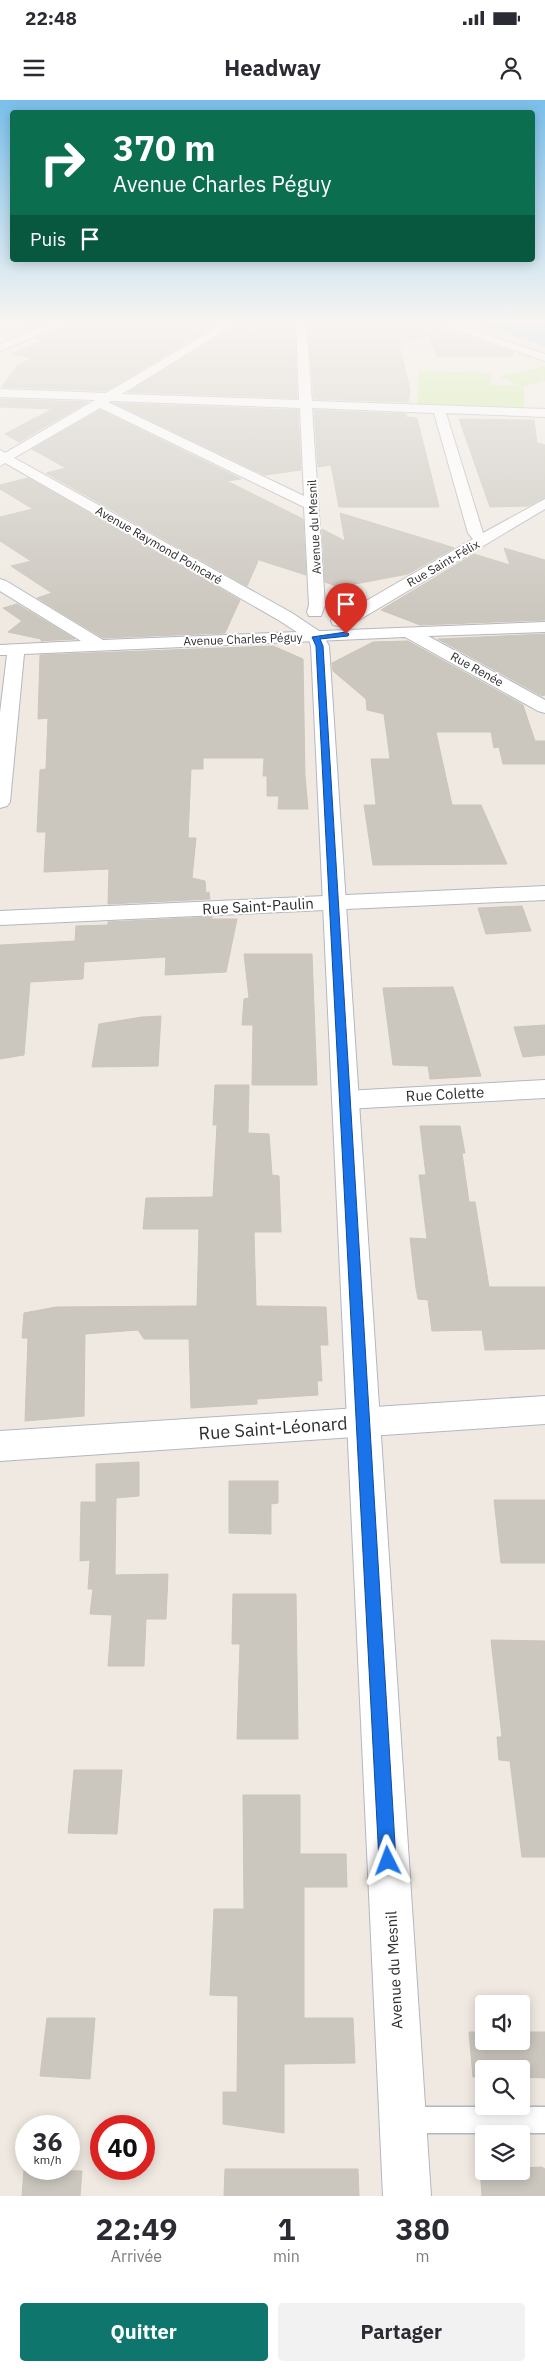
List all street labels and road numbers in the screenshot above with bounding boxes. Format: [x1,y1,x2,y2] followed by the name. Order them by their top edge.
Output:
[304,479,324,575] street label: Avenue du Mesnil
[93,503,225,588] street label: Avenue Raymond Poincaré
[404,536,482,590] street label: Rue Saint-Félix
[183,629,303,649] street label: Avenue Charles Péguy
[448,648,506,690] street label: Rue Renée
[202,894,314,918] street label: Rue Saint-Paulin
[405,1082,485,1106] street label: Rue Colette
[198,1411,348,1445] street label: Rue Saint-Léonard
[381,1910,407,2030] street label: Avenue du Mesnil

